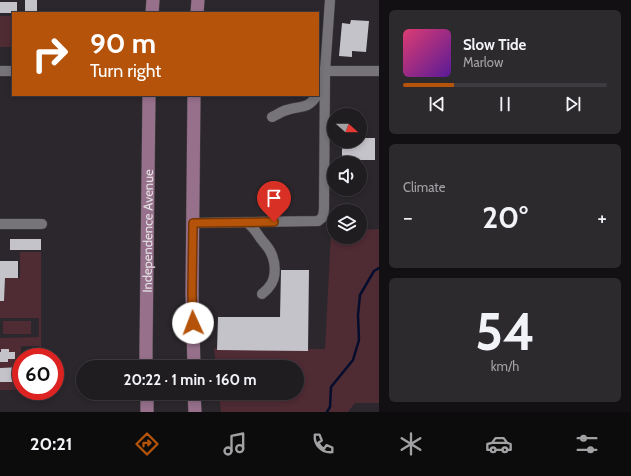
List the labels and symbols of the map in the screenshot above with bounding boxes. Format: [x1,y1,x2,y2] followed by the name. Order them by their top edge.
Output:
[327,108,367,148] north arrow
[139,169,156,293] street label: Independence Avenue
[257,181,291,222] pin
[172,302,214,344] position arrow
[12,348,64,400] speed limit sign: 60

